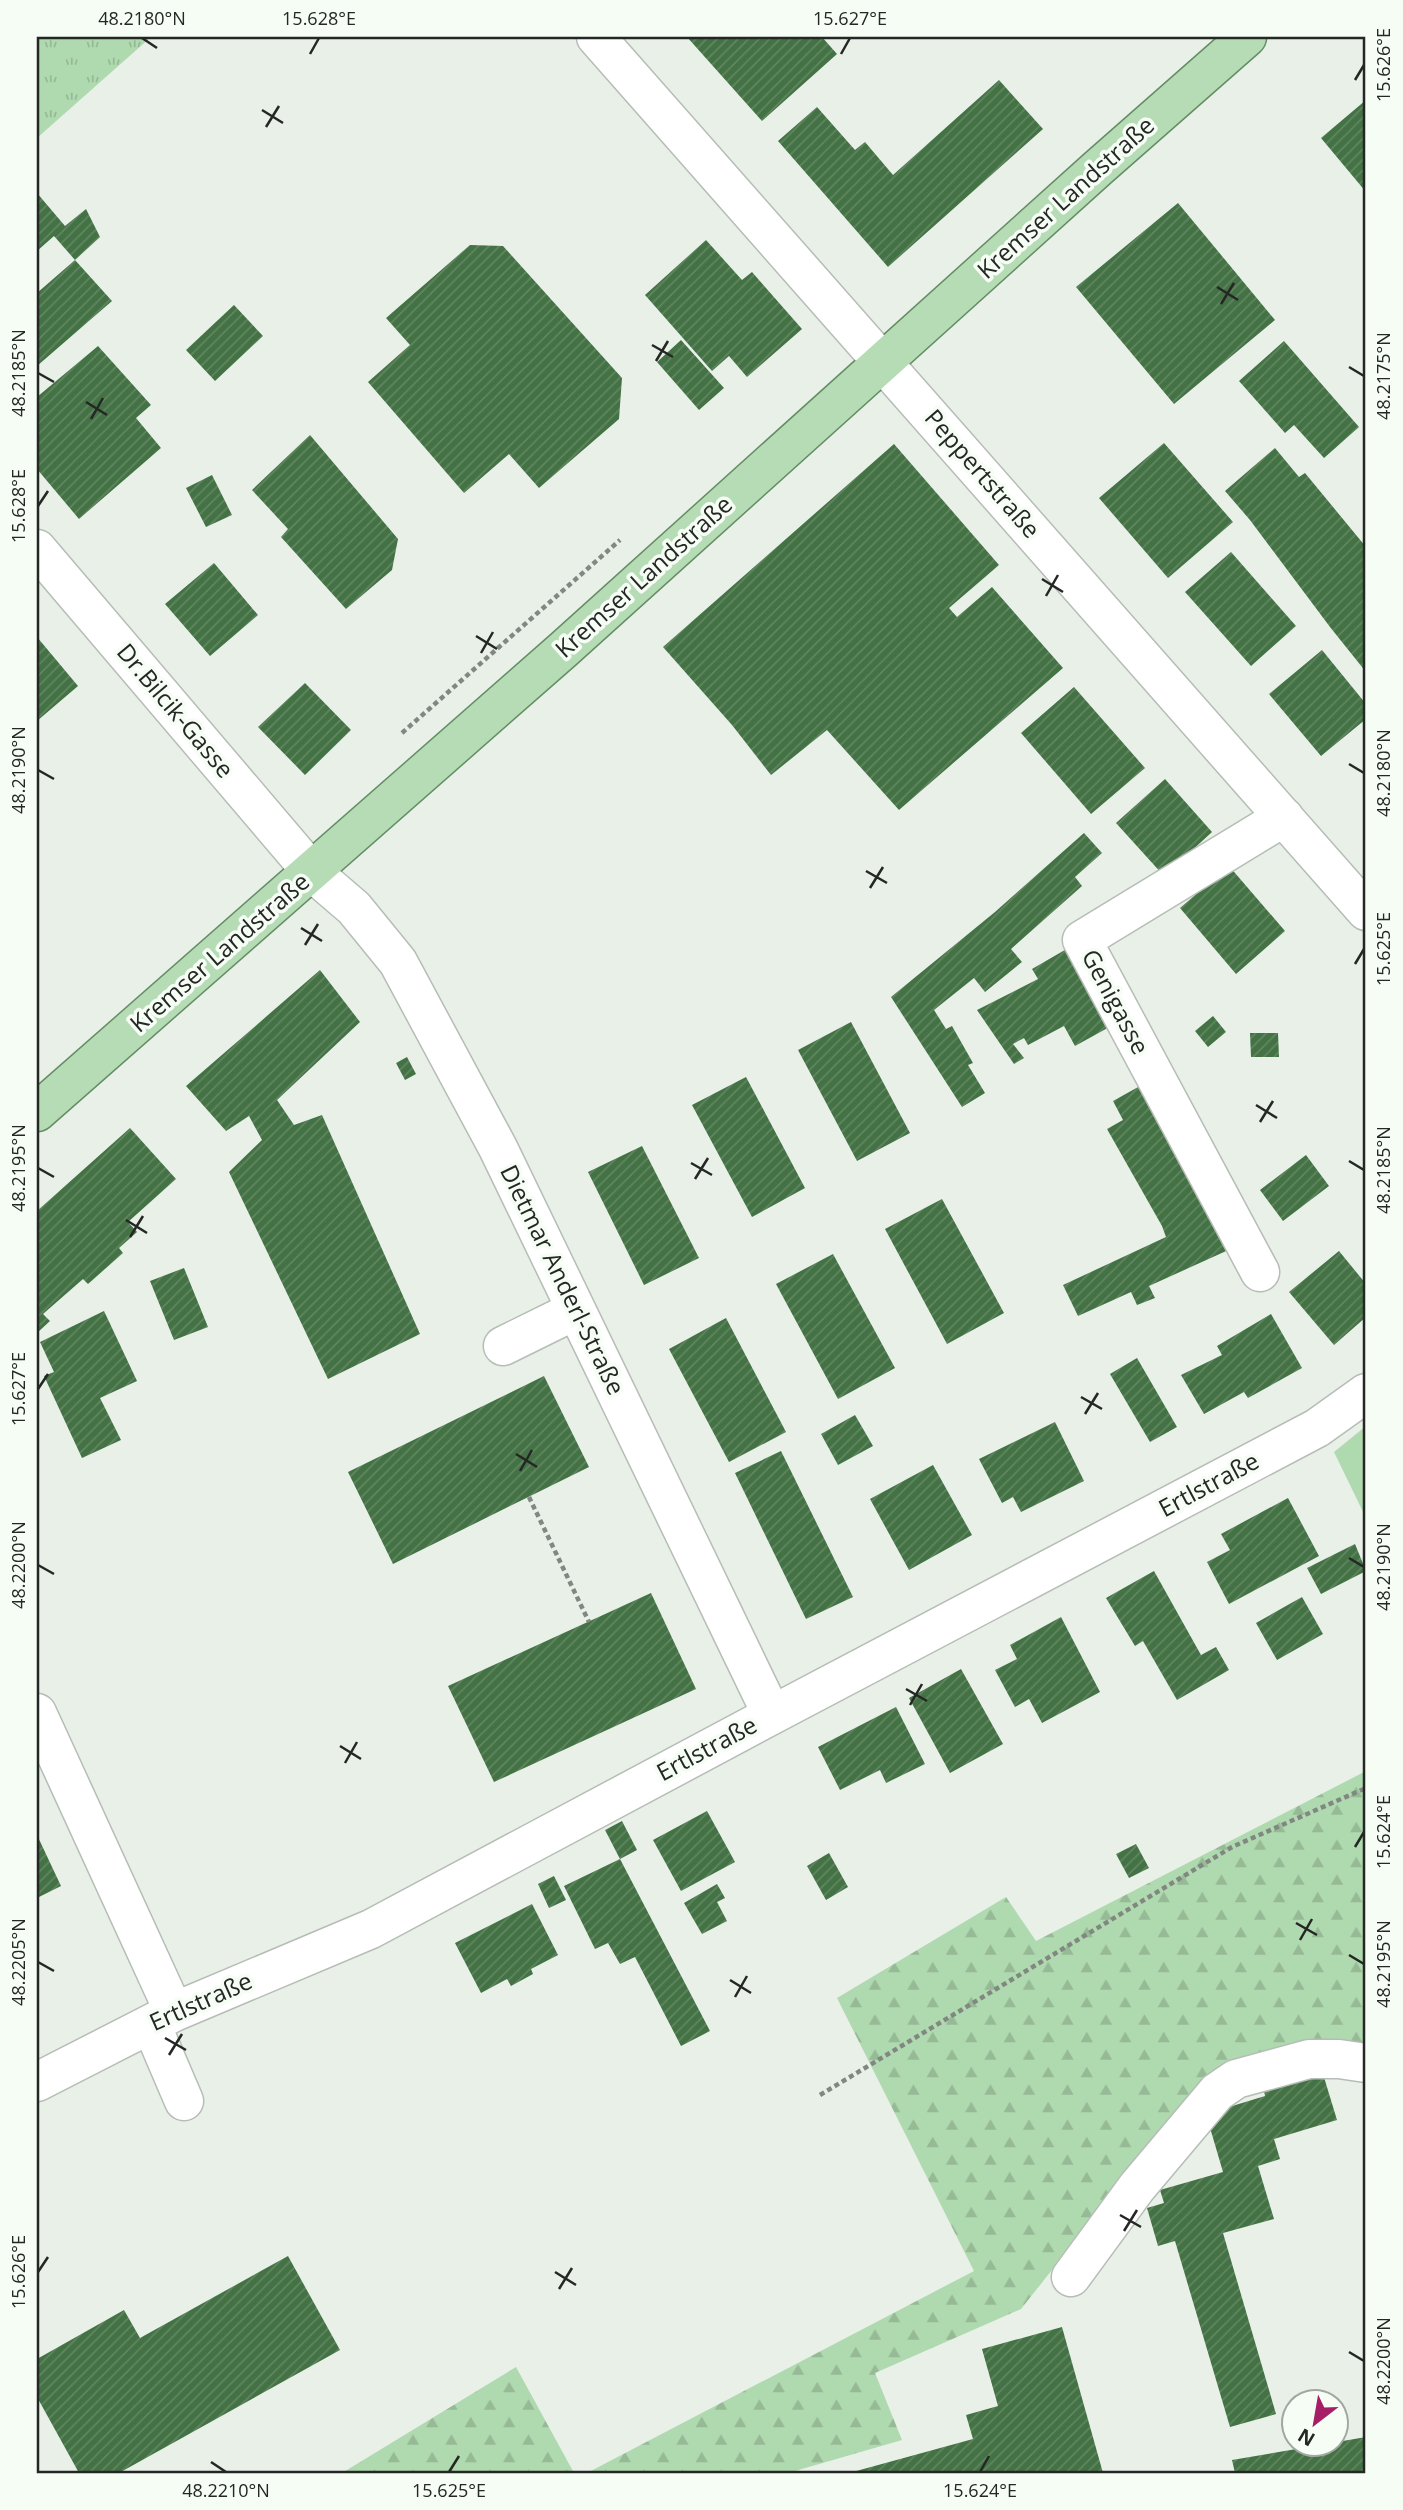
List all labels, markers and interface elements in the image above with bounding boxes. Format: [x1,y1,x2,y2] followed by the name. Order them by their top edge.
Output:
[98,6,186,30] text: 48.2180°N
[282,6,356,30] text: 15.628°E
[813,6,887,30] text: 15.627°E
[1371,28,1395,102] text: 15.626°E
[969,108,1161,285] street label: Kremser Landstraße
[6,329,30,417] text: 48.2185°N
[1371,332,1395,420] text: 48.2175°N
[918,402,1048,544] street label: Peppertstraße
[6,469,30,543] text: 15.628°E
[547,487,739,664] street label: Kremser Landstraße
[110,636,242,784] street label: Dr.Bilcik-Gasse
[6,726,30,814] text: 48.2190°N
[1371,729,1395,817] text: 48.2180°N
[122,865,316,1039] street label: Kremser Landstraße
[1371,912,1395,986] text: 15.625°E
[1075,943,1158,1060] street label: Genigasse
[6,1124,30,1212] text: 48.2195°N
[1371,1126,1395,1214] text: 48.2185°N
[493,1159,633,1400] street label: Dietmar Anderl-Straße
[6,1352,30,1426] text: 15.627°E
[1152,1443,1264,1524] street label: Ertlstraße
[6,1521,30,1609] text: 48.2200°N
[1371,1523,1395,1611] text: 48.2190°N
[650,1707,762,1788] street label: Ertlstraße
[1371,1795,1395,1869] text: 15.624°E
[6,1918,30,2006] text: 48.2205°N
[1371,1920,1395,2008] text: 48.2195°N
[144,1963,257,2038] street label: Ertlstraße
[6,2235,30,2309] text: 15.626°E
[1371,2317,1395,2405] text: 48.2200°N
[1280,2388,1350,2458] north arrow
[1293,2422,1320,2453] text: N
[182,2478,270,2502] text: 48.2210°N
[412,2478,486,2502] text: 15.625°E
[943,2478,1017,2502] text: 15.624°E

